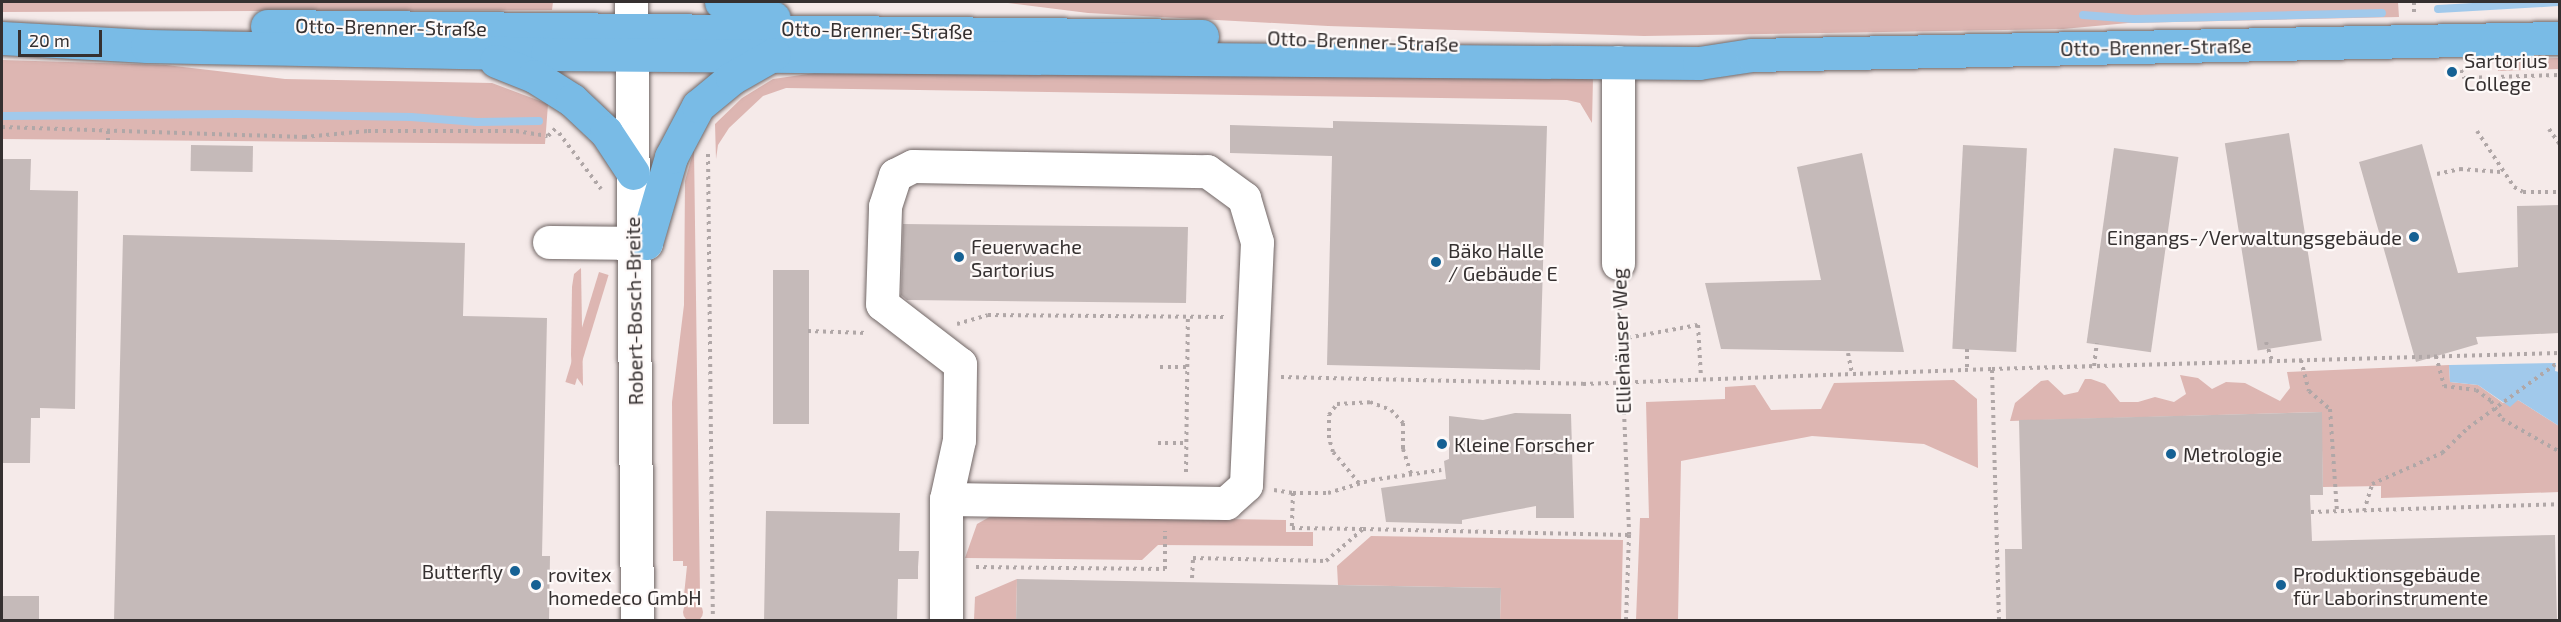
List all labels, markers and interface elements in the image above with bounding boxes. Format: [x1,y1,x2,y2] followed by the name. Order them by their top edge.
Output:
[295,13,487,41] street label: Otto-Brenner-Straße
[781,16,973,44] street label: Otto-Brenner-Straße
[21,18,105,56] scale bar
[1267,26,1459,56] street label: Otto-Brenner-Straße
[29,29,70,51] text: 20 m
[2060,33,2252,61] street label: Otto-Brenner-Straße
[2464,48,2548,95] place label: Sartorius College
[2445,65,2459,79] marker: Sartorius College
[620,216,648,406] street label: Robert-Bosch-Breite
[2107,225,2402,249] place label: Eingangs-/Verwaltungsgebäude
[2407,230,2421,244] marker: Eingangs-/Verwaltungsgebäude
[971,234,1082,281] place label: Feuerwache Sartorius
[1448,238,1558,285] place label: Bäko Halle / Gebäude E
[952,250,966,264] marker: Feuerwache Sartorius
[1429,255,1443,269] marker: Bäko Halle / Gebäude E
[1606,267,1636,415] street label: Elliehäuser Weg
[1454,432,1594,456] place label: Kleine Forscher
[1435,437,1449,451] marker: Kleine Forscher
[2183,442,2282,466] place label: Metrologie
[2164,447,2178,461] marker: Metrologie
[422,559,503,583] place label: Butterfly
[548,562,702,609] place label: rovitex homedeco GmbH
[2293,562,2489,609] place label: Produktionsgebäude für Laborinstrumente
[508,564,522,578] marker: Butterfly
[529,578,543,592] marker: rovitex homedeco GmbH
[2274,578,2288,592] marker: Produktionsgebäude für Laborinstrumente

